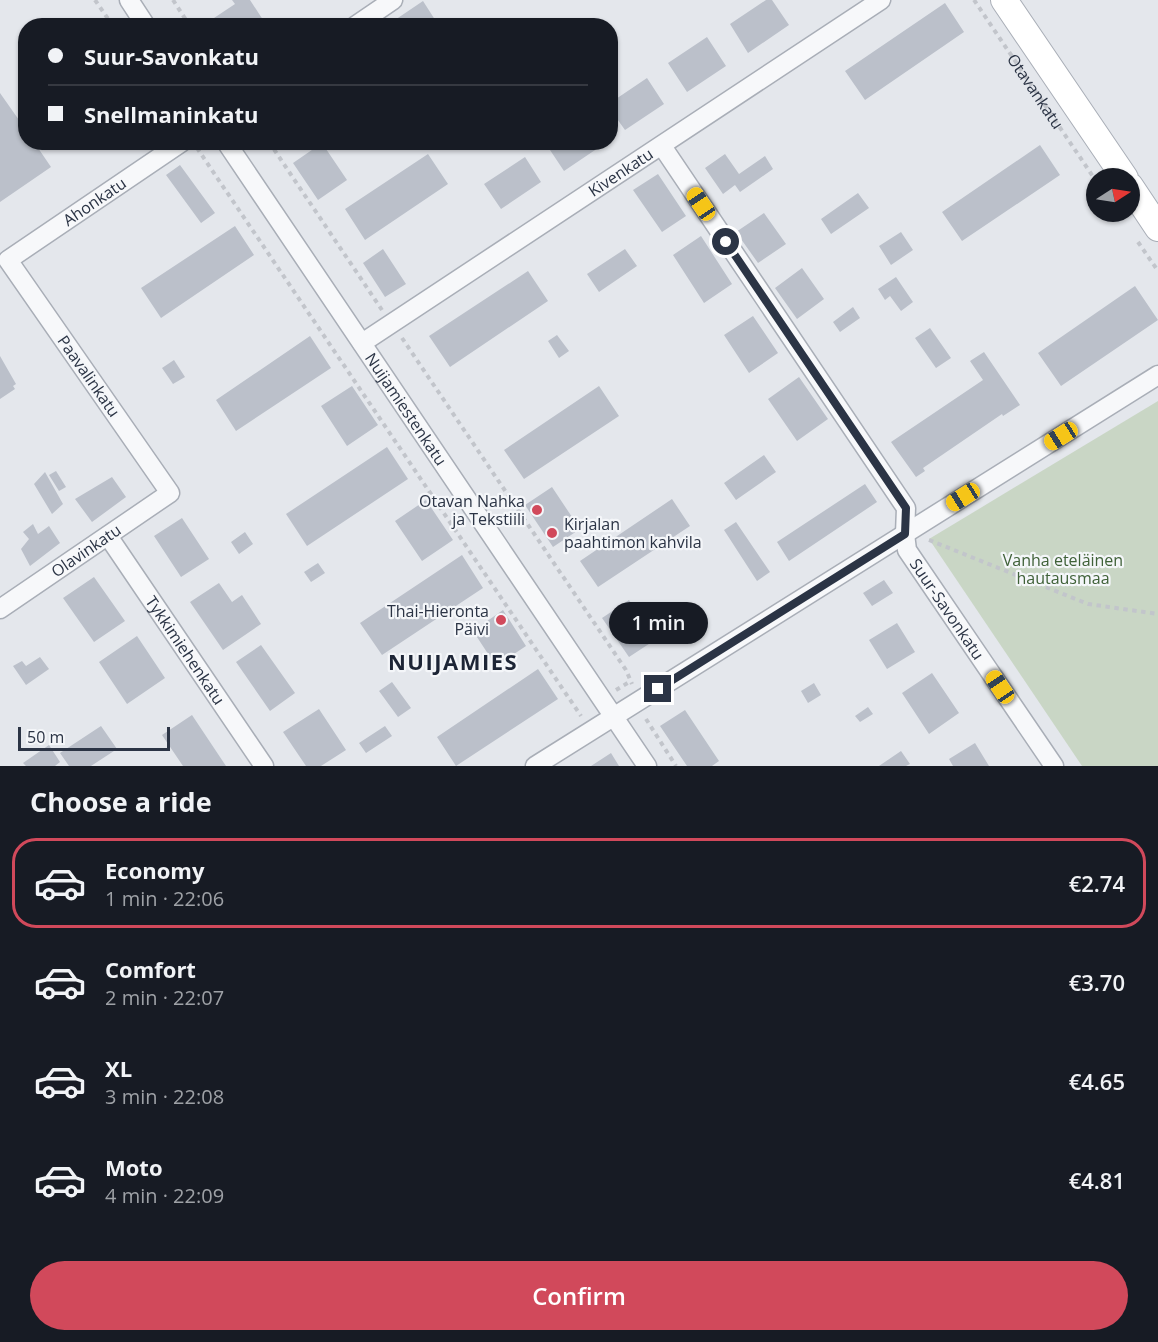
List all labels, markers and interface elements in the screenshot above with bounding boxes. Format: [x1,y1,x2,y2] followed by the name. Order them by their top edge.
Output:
[84,41,259,71] text: Suur-Savonkatu
[1002,49,1069,133] street label: Otavankatu
[84,99,258,129] text: Snellmaninkatu
[584,143,657,202] street label: Kivenkatu
[1086,168,1140,222] north arrow
[1086,168,1140,222] map controls
[58,172,130,231] street label: Ahonkatu
[683,184,719,224] car
[712,228,739,255] route start
[53,331,125,421] street label: Paavalinkatu
[360,348,452,470] street label: Nuijamiestenkatu
[1041,419,1081,453] car
[943,480,983,514] car
[419,490,525,530] place label: Otavan Nahka ja Tekstiili
[530,503,544,517] marker: Otavan Nahka ja Tekstiili
[564,513,702,553] place label: Kirjalan paahtimon kahvila
[47,519,125,582] street label: Olavinkatu
[545,526,559,540] marker: Kirjalan paahtimon kahvila
[1003,549,1123,589] park label: Vanha eteläinen hautausmaa
[905,554,989,664] street label: Suur-Savonkatu
[141,592,230,709] street label: Tykkimiehenkatu
[387,600,489,640] place label: Thai-Hieronta Päivi
[608,602,708,644] callout: 1 min
[632,609,686,636] text: 1 min
[494,613,508,627] marker: Thai-Hieronta Päivi
[388,646,518,676] district label: NUIJAMIES
[982,667,1018,707] car
[644,675,671,702] route end
[18,724,170,752] scale bar
[27,726,64,748] text: 50 m
[30,783,212,820] text: Choose a ride
[105,855,204,885] text: Economy
[33,856,87,910] icon: car
[1069,868,1125,898] text: €2.74
[105,885,224,912] text: 1 min · 22:06
[105,954,196,984] text: Comfort
[33,955,87,1009] icon: car
[1069,967,1125,997] text: €3.70
[105,984,224,1011] text: 2 min · 22:07
[105,1053,132,1083] text: XL
[33,1054,87,1108] icon: car
[1069,1066,1125,1096] text: €4.65
[105,1083,224,1110] text: 3 min · 22:08
[105,1152,163,1182] text: Moto
[33,1153,87,1207] icon: car
[1069,1165,1125,1195] text: €4.81
[105,1182,224,1209] text: 4 min · 22:09
[30,1261,1128,1330] button: Confirm

